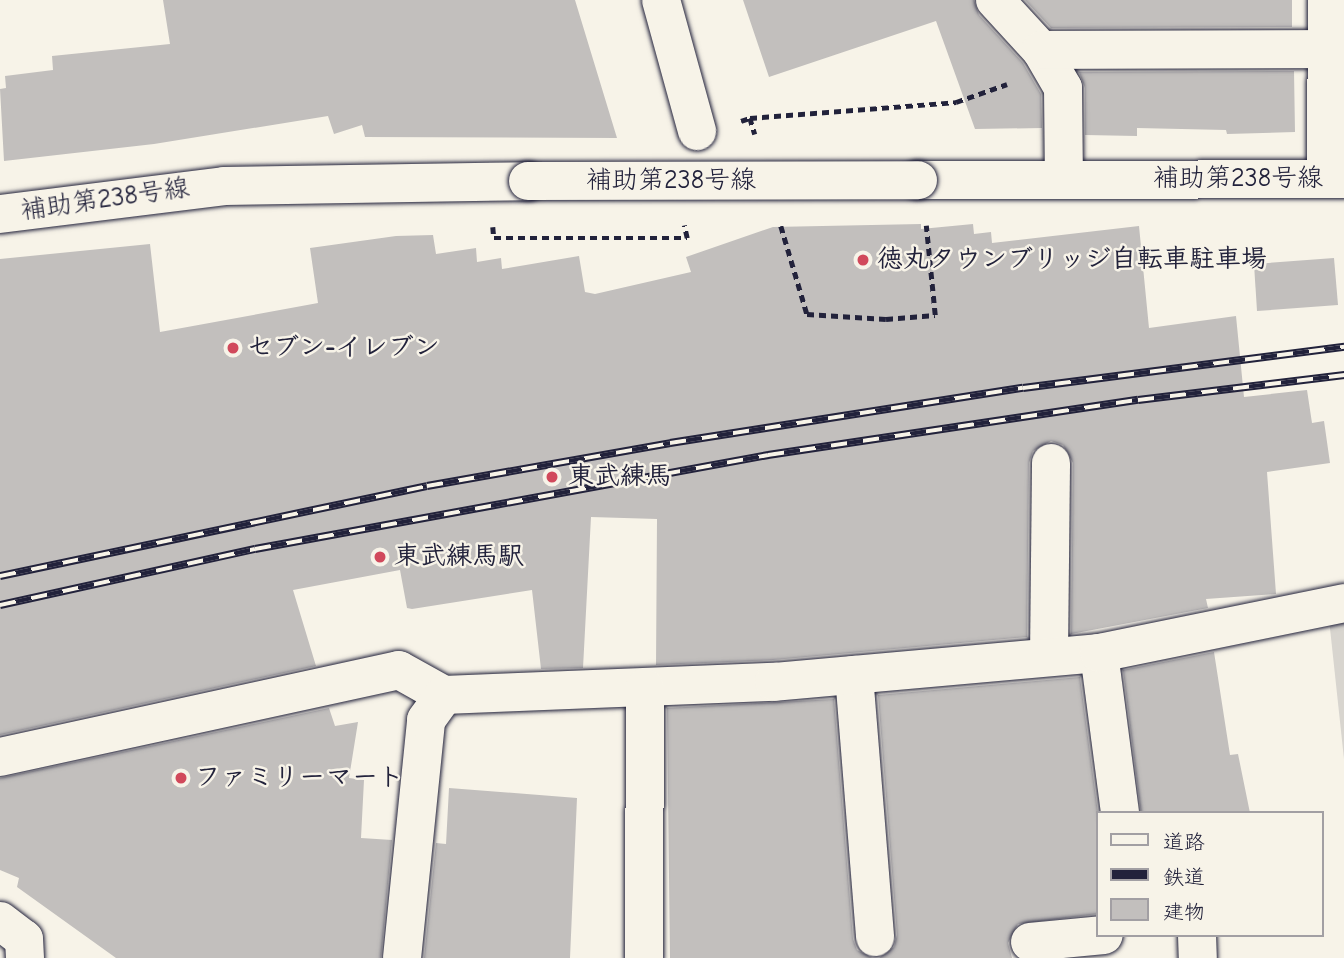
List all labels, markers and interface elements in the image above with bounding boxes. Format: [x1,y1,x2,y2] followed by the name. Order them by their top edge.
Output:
[1153,163,1323,195] street label: 補助第238号線
[586,165,756,197] street label: 補助第238号線
[19,173,191,227] street label: 補助第238号線
[877,244,1267,276] place label: 徳丸タウンブリッジ自転車駐車場
[855,252,871,268] marker: 徳丸タウンブリッジ自転車駐車場
[247,332,440,364] place label: セブン-イレブン
[225,340,241,356] marker: セブン-イレブン
[568,461,672,493] place label: 東武練馬
[542,467,562,487] marker: 東武練馬
[394,541,524,573] place label: 東武練馬駅
[372,549,388,565] marker: 東武練馬駅
[195,762,403,794] place label: ファミリーマート
[173,770,189,786] marker: ファミリーマート
[1096,811,1323,937] legend
[1163,830,1205,854] text: 道路
[1163,865,1205,889] text: 鉄道
[1163,900,1205,924] text: 建物

